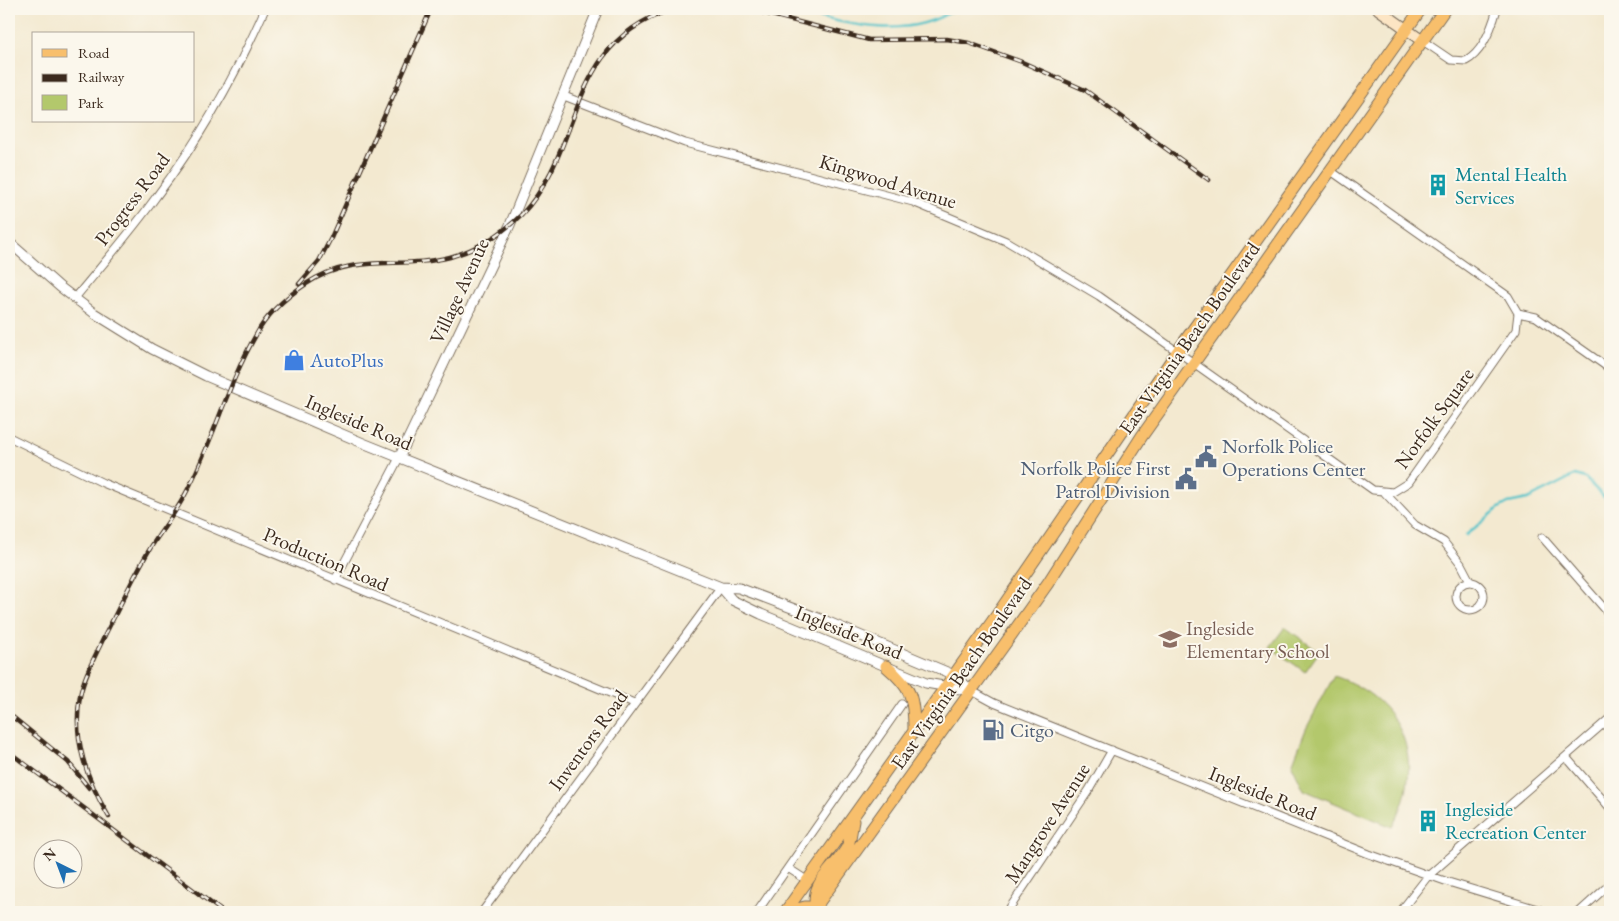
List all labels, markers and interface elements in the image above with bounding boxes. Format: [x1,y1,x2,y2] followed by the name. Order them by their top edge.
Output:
[32,32,195,122] legend
[78,43,110,62] text: Road
[78,67,125,86] text: Railway
[78,93,105,112] text: Park
[89,147,176,251] street label: Progress Road
[816,148,960,214] street label: Kingwood Avenue
[1455,161,1567,210] place label: Mental Health Services
[1425,172,1451,198] building icon: Mental Health Services
[423,234,495,348] street label: Village Avenue
[1113,236,1266,439] street label: East Virginia Beach Boulevard
[281,347,307,373] shop icon: AutoPlus
[309,347,383,373] place label: AutoPlus
[1389,362,1480,474] street label: Norfolk Square
[302,388,417,457] street label: Ingleside Road
[1222,433,1366,482] place label: Norfolk Police Operations Center
[1193,444,1219,470] public building icon: Norfolk Police Operations Center
[1021,455,1171,504] place label: Norfolk Police First Patrol Division
[1173,466,1199,492] public building icon: Norfolk Police First Patrol Division
[259,521,394,597] street label: Production Road
[885,571,1038,774] street label: East Virginia Beach Boulevard
[791,599,907,666] street label: Ingleside Road
[1186,615,1330,664] place label: Ingleside Elementary School
[1157,626,1183,652] school or university icon: Ingleside Elementary School
[543,684,634,796] street label: Inventors Road
[980,717,1006,743] fuel station icon: Citgo
[1010,717,1054,743] place label: Citgo
[998,758,1096,888] street label: Mangrove Avenue
[1205,760,1321,827] street label: Ingleside Road
[1445,796,1586,845] place label: Ingleside Recreation Center
[1415,808,1441,834] building icon: Ingleside Recreation Center
[32,838,82,888] north arrow
[39,843,60,865] text: N

